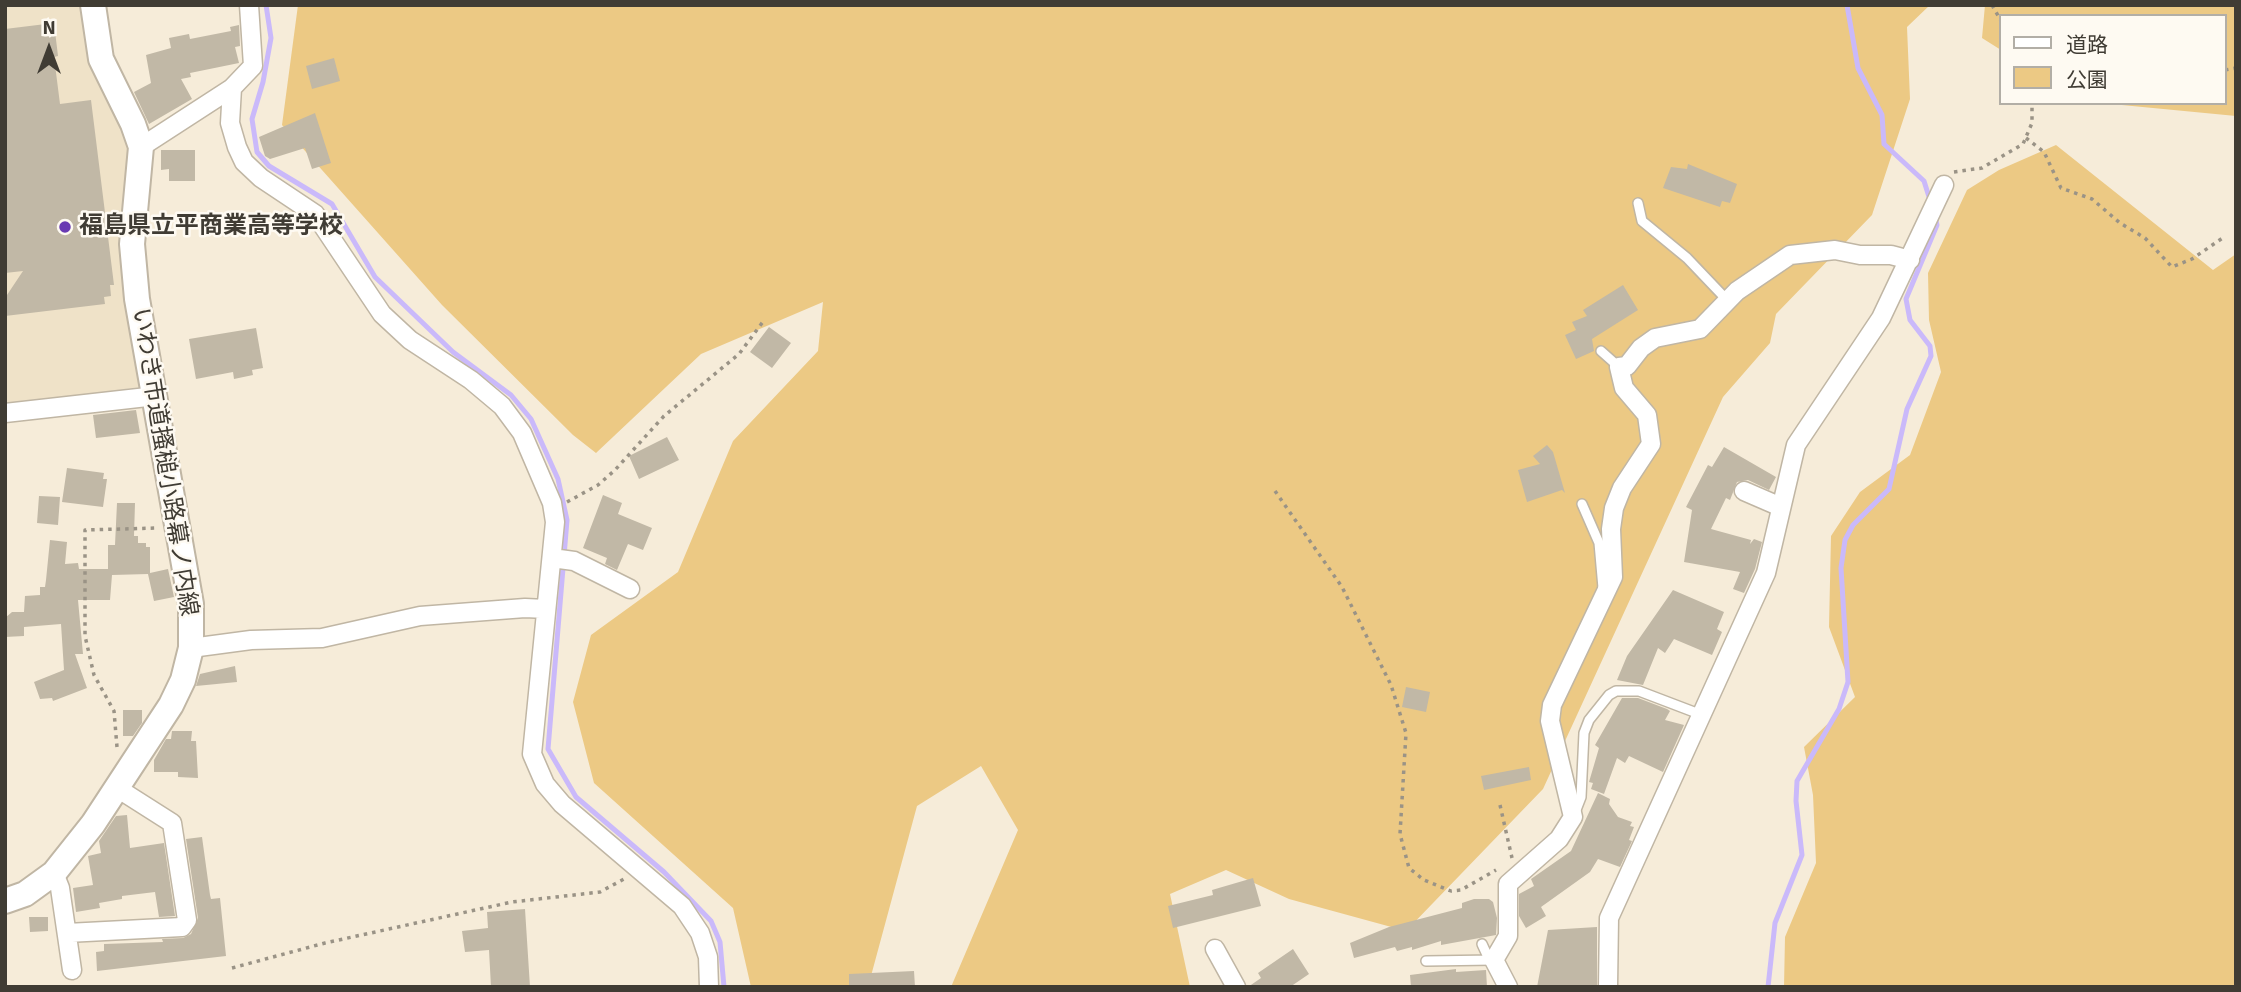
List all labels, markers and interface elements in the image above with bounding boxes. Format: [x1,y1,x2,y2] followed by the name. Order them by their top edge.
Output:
[14,14,84,84] north arrow
[2000,14,2227,105] legend
[42,16,56,40] text: N
[2066,32,2108,58] text: 道路
[2066,67,2108,93] text: 公園
[79,213,343,241] place label: 福島県立平商業高等学校
[57,219,73,235] marker: 福島県立平商業高等学校
[125,306,203,618] street label: いわき市道搔槌小路幕ノ内線

